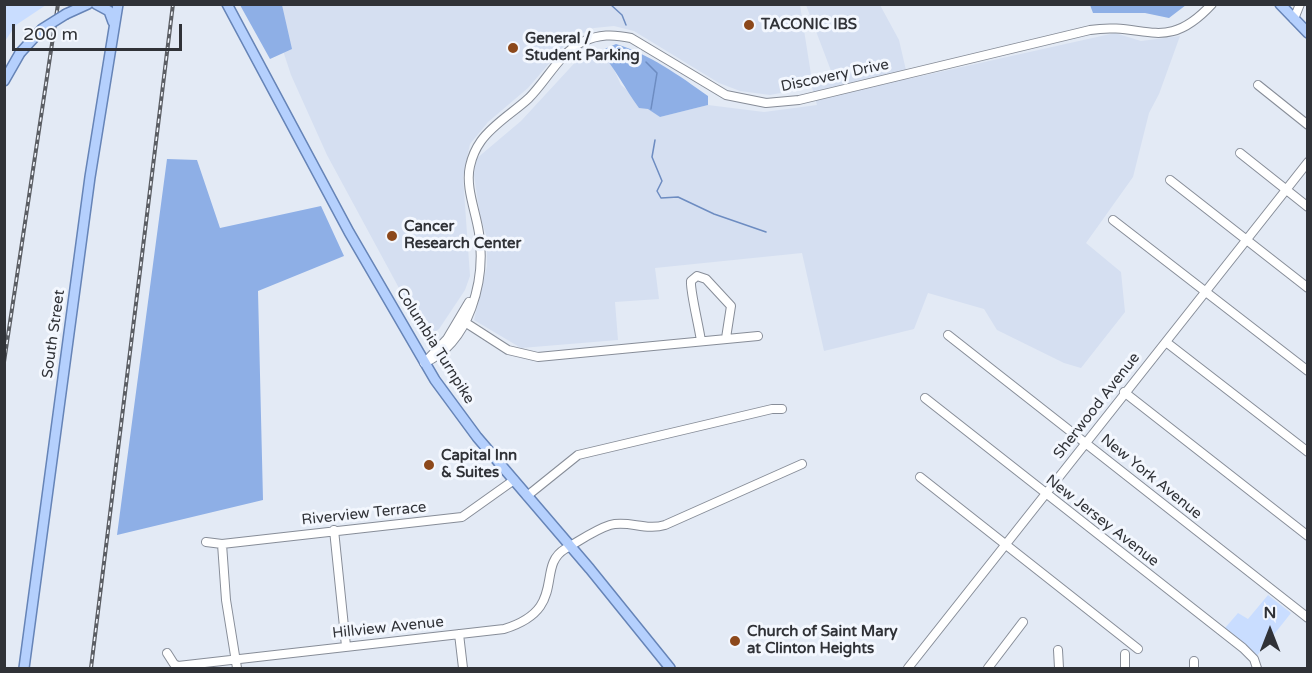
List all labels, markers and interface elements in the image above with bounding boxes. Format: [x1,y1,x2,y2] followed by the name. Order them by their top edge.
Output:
[15,12,184,50] scale bar
[761,16,857,34] place label: TACONIC IBS
[742,18,756,32] marker: TACONIC IBS
[23,23,78,45] text: 200 m
[525,30,640,65] place label: General / Student Parking
[506,41,520,55] marker: General / Student Parking
[779,56,891,96] street label: Discovery Drive
[404,218,521,253] place label: Cancer Research Center
[385,229,399,243] marker: Cancer Research Center
[392,285,478,407] street label: Columbia Turnpike
[39,289,69,379] street label: South Street
[1050,349,1144,463] street label: Sherwood Avenue
[1097,431,1205,523] street label: New York Avenue
[441,447,517,482] place label: Capital Inn & Suites
[422,458,436,472] marker: Capital Inn & Suites
[1042,471,1162,571] street label: New Jersey Avenue
[301,498,427,530] street label: Riverview Terrace
[1240,601,1300,661] north arrow
[1264,603,1276,623] text: N
[331,613,445,643] street label: Hillview Avenue
[747,623,898,658] place label: Church of Saint Mary at Clinton Heights
[728,634,742,648] marker: Church of Saint Mary at Clinton Heights

